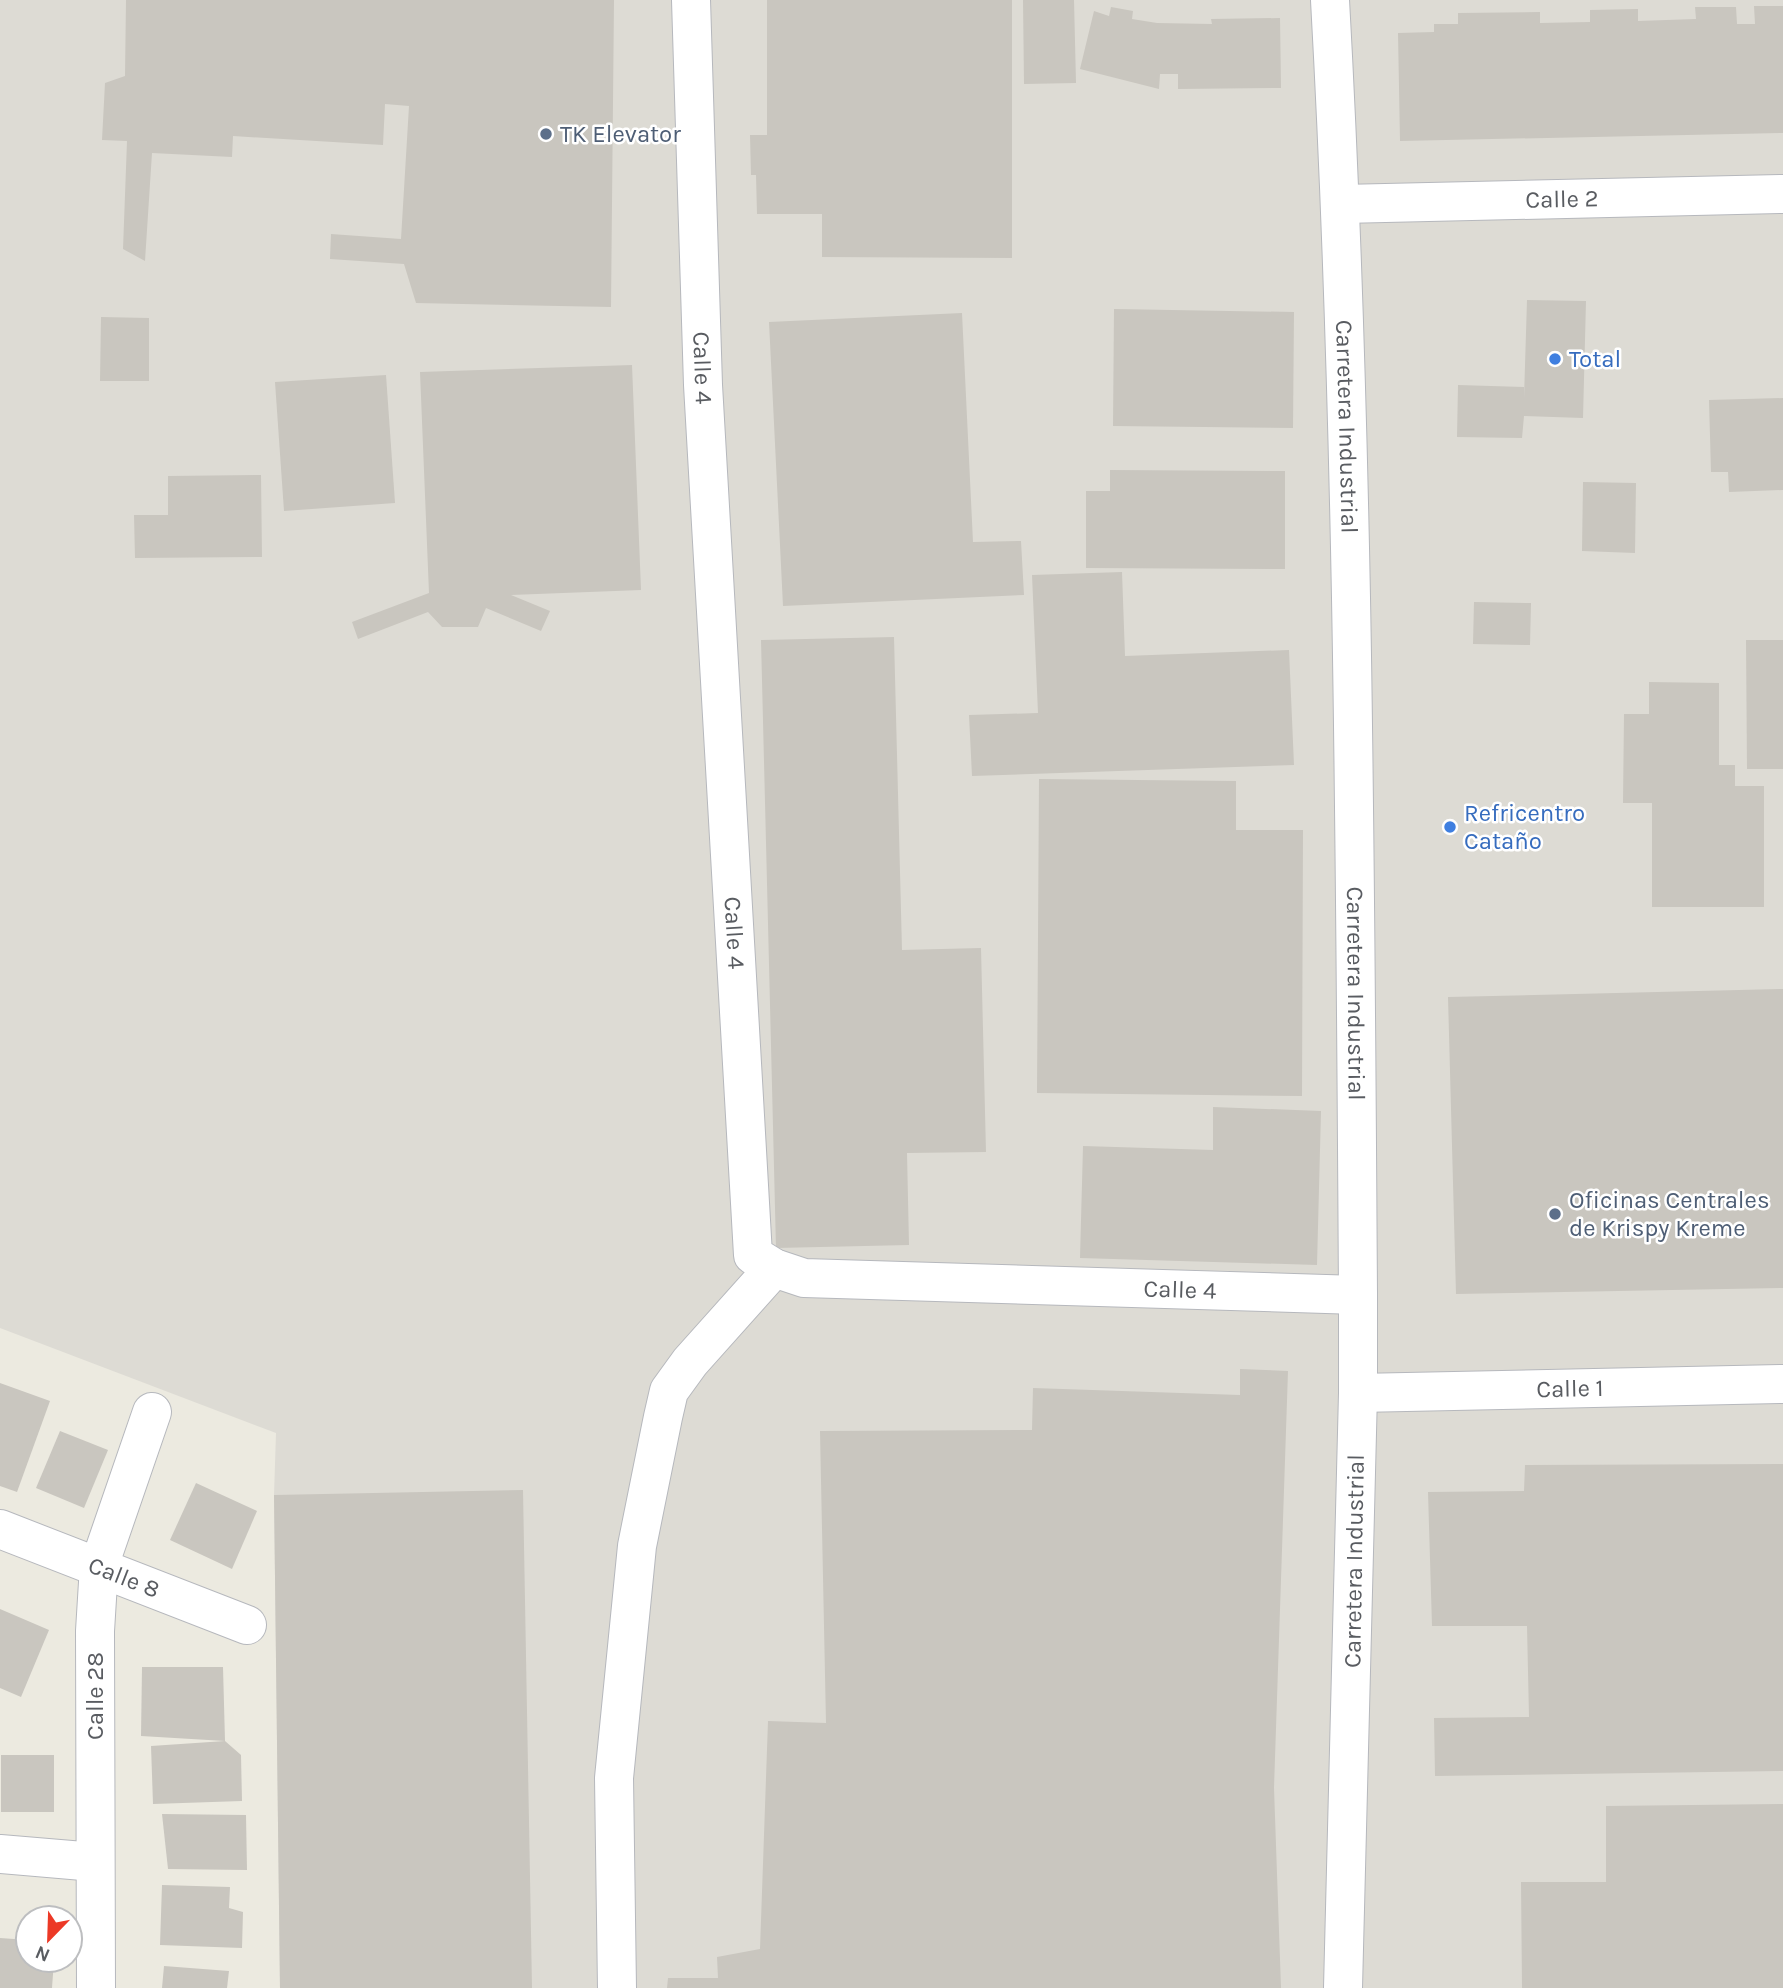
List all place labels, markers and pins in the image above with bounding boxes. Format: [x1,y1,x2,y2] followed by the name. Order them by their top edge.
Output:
[560,120,681,148] place label: TK Elevator
[538,126,554,142] marker: TK Elevator
[1569,345,1621,373] place label: Total
[1547,351,1563,367] marker: Total
[1464,799,1585,855] place label: Refricentro Cataño
[1442,819,1458,835] marker: Refricentro Cataño
[1569,1186,1770,1242] place label: Oficinas Centrales de Krispy Kreme
[1547,1206,1563,1222] marker: Oficinas Centrales de Krispy Kreme

